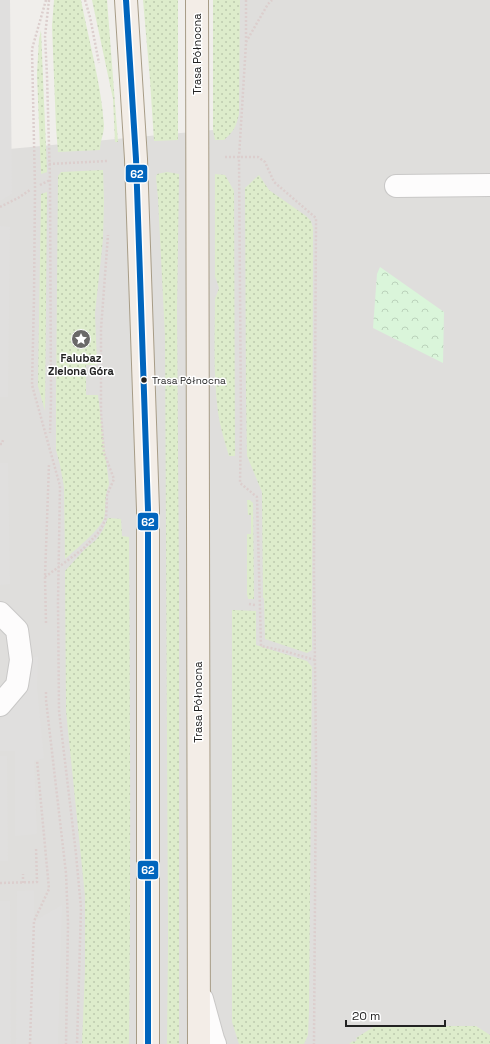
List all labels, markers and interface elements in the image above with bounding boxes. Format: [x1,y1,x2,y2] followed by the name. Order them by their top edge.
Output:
[190,13,204,95] street label: Trasa Północna
[125,164,148,183] line badge: 62
[130,167,144,181] text: 62
[70,328,92,350] place icon: Falubaz Zielona Góra
[48,351,115,378] place label: Falubaz Zielona Góra
[152,374,226,387] place label: Trasa Północna
[139,375,149,385] marker: Trasa Północna
[137,512,159,531] line badge: 62
[141,515,155,529] text: 62
[191,661,205,743] street label: Trasa Północna
[137,860,159,880] line badge: 62
[141,863,155,877] text: 62
[346,1002,445,1028] scale bar
[352,1008,380,1024] text: 20 m

